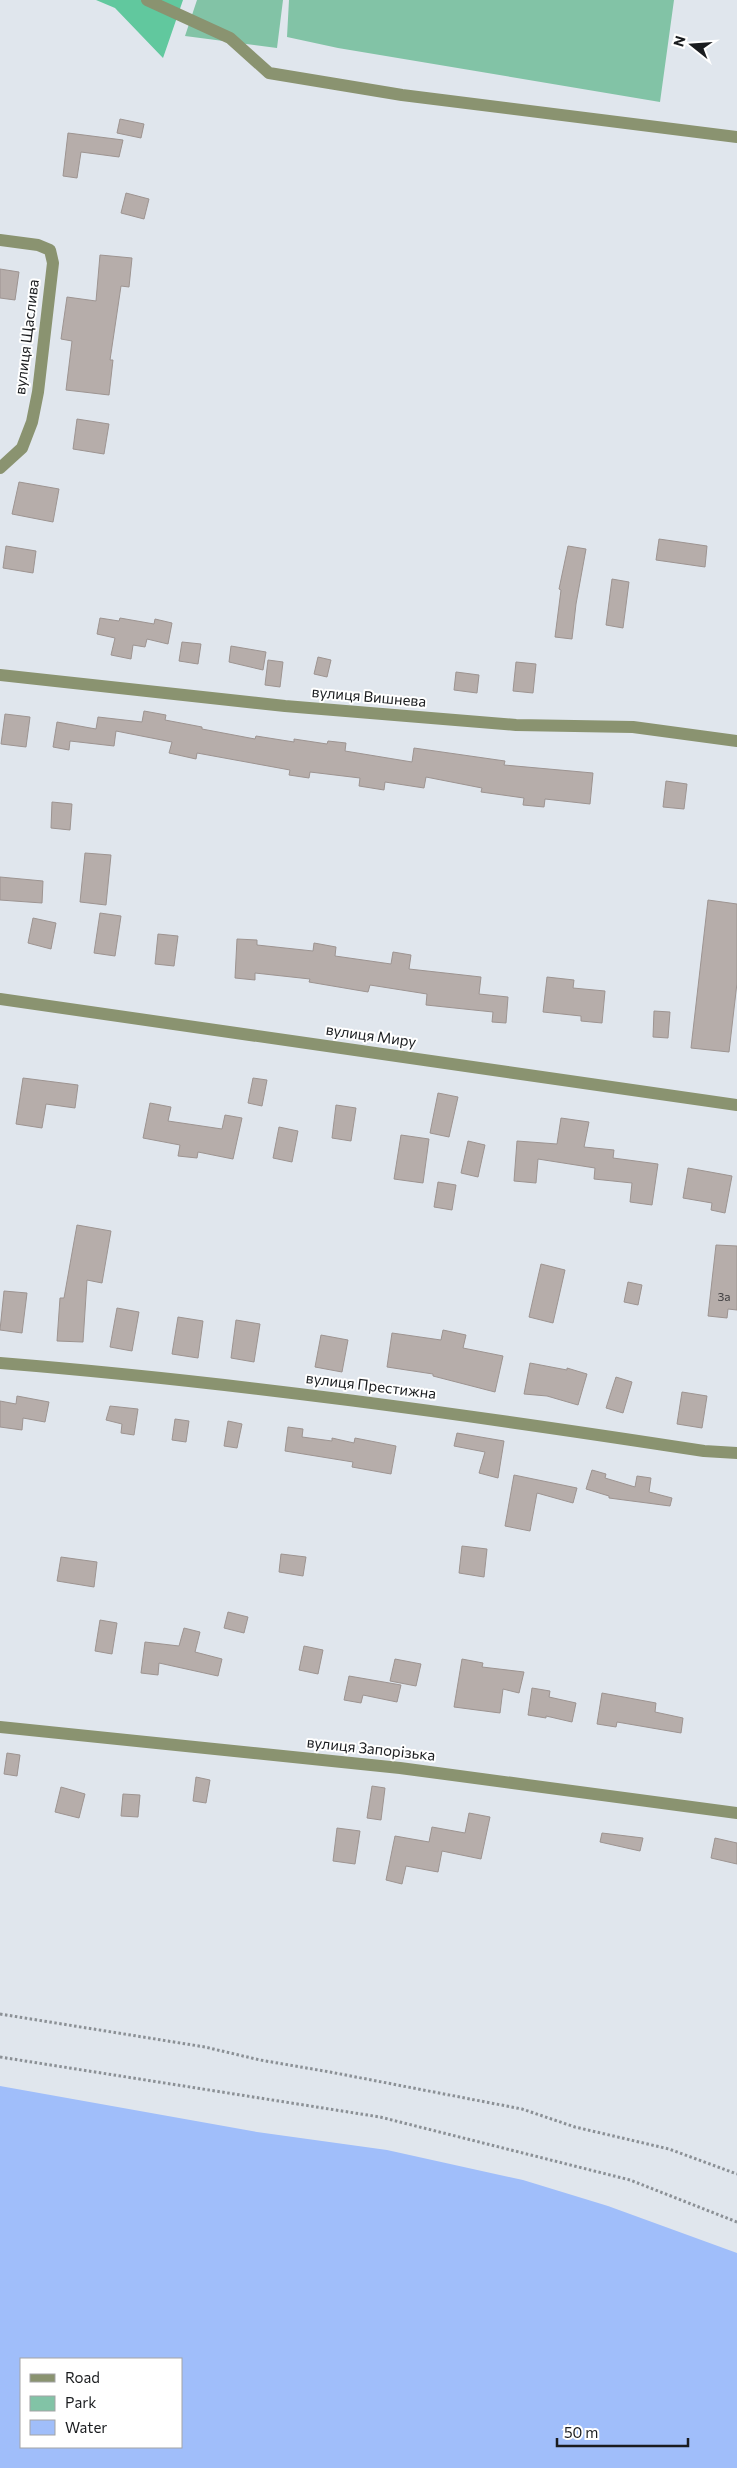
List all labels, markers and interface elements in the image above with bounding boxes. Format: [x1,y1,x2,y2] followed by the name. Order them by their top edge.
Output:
[667,20,717,70] north arrow
[669,34,689,49] text: N
[10,278,42,396] street label: вулиця Щаслива
[311,682,427,710] street label: вулиця Вишнева
[325,1020,418,1050] street label: вулиця Миру
[717,1289,731,1303] house number: 3а
[305,1368,437,1402] street label: вулиця Престижна
[306,1732,436,1764] street label: вулиця Запорізька
[20,2358,182,2448] legend
[65,2368,100,2386] text: Road
[65,2393,96,2411] text: Park
[557,2416,688,2448] scale bar
[65,2418,107,2436] text: Water
[564,2423,598,2441] text: 50 m

